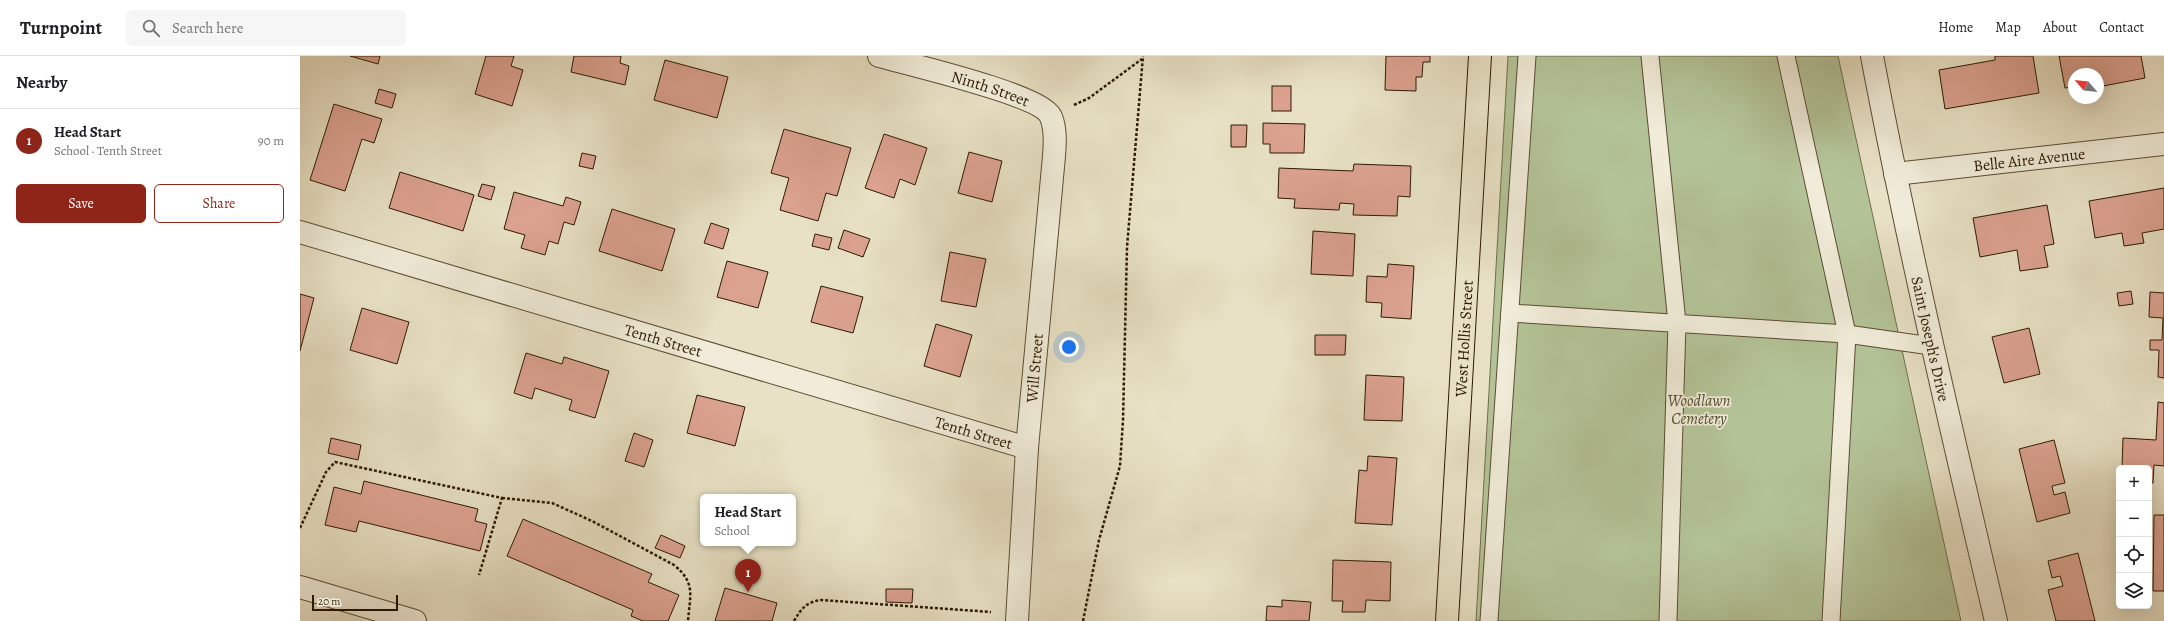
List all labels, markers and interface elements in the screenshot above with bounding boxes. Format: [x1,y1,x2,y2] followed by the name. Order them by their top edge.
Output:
[126,10,406,46] search box
[20,15,102,41] text: Turnpoint
[140,17,162,39] icon: search
[172,18,243,38] text: Search here
[1938,18,1973,37] text: Home
[1995,18,2021,37] text: Map
[2043,18,2077,37] text: About
[2099,18,2144,37] text: Contact
[949,66,1033,112] street label: Ninth Street
[2068,68,2104,104] north arrow
[16,71,67,94] text: Nearby
[54,122,121,142] text: Head Start
[27,132,31,149] text: 1
[258,132,284,149] text: 90 m
[54,142,162,159] text: School · Tenth Street
[1972,143,2086,177] street label: Belle Aire Avenue
[16,184,146,223] button: Save
[154,184,284,223] button: Share
[1905,274,1955,404] street label: Saint Joseph's Drive
[1450,280,1479,398] street label: West Hollis Street
[621,319,705,363] street label: Tenth Street
[1021,333,1049,404] street label: Will Street
[1059,337,1079,357] your location
[1667,390,1731,430] park label: Woodlawn Cemetery
[932,411,1015,455] street label: Tenth Street
[2116,465,2152,609] map controls
[2116,465,2152,501] button: +
[700,494,796,546] popup
[2116,501,2152,537] button: −
[714,502,782,522] text: Head Start
[714,522,750,539] text: School
[2116,537,2152,573] button: locate
[735,559,761,592] pin: 1
[2116,573,2152,609] button: layers
[312,593,398,612] scale bar
[318,594,340,609] text: 20 m

